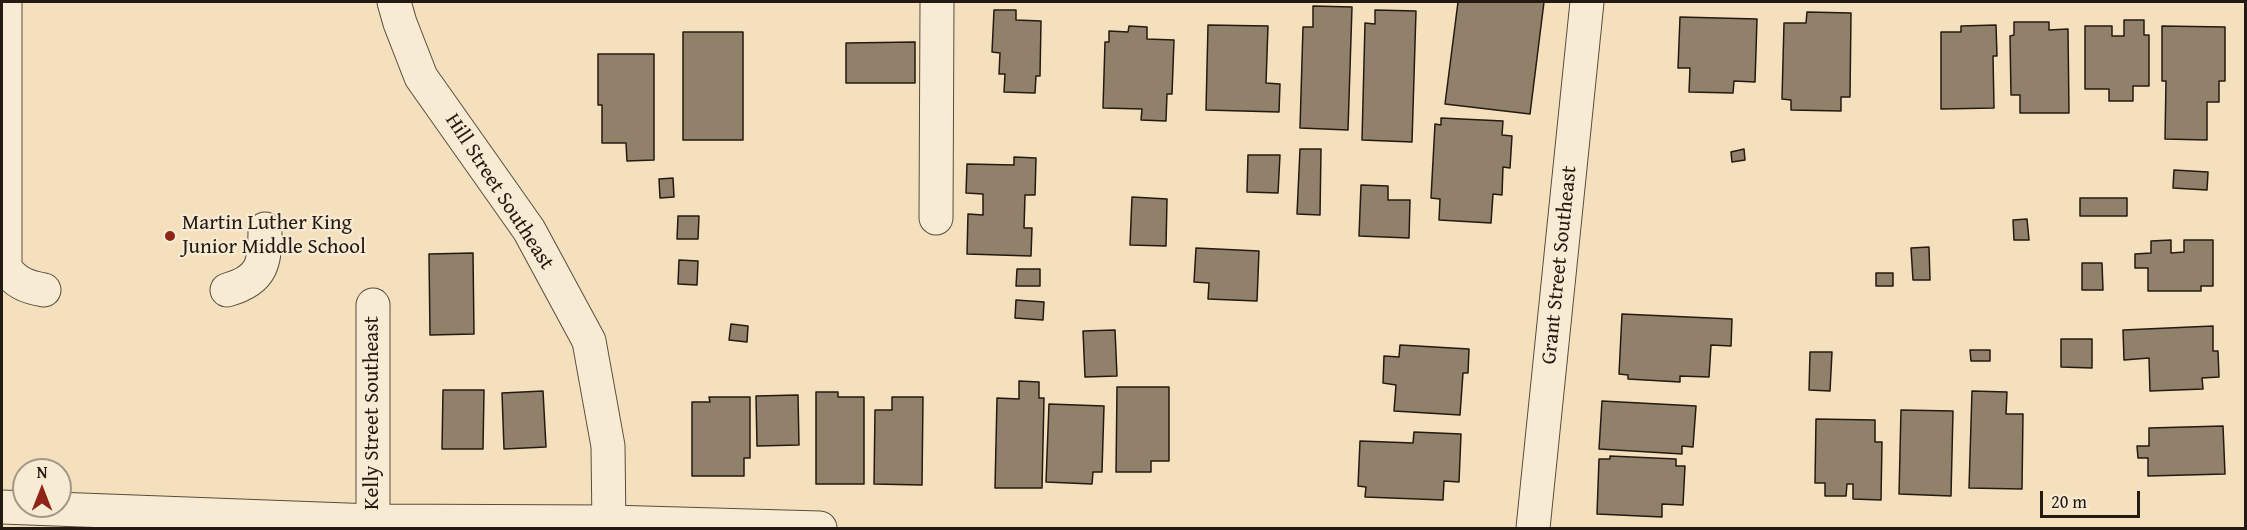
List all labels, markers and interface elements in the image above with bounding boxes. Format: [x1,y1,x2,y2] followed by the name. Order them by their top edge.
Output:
[439,109,559,275] street label: Hill Street Southeast
[1537,165,1583,365] street label: Grant Street Southeast
[182,211,366,261] place label: Martin Luther King Junior Middle School
[163,229,177,243] marker: Martin Luther King Junior Middle School
[360,316,386,510] street label: Kelly Street Southeast
[12,458,72,518] north arrow
[37,460,47,484] text: N
[2043,479,2144,517] scale bar
[2051,488,2087,515] text: 20 m

